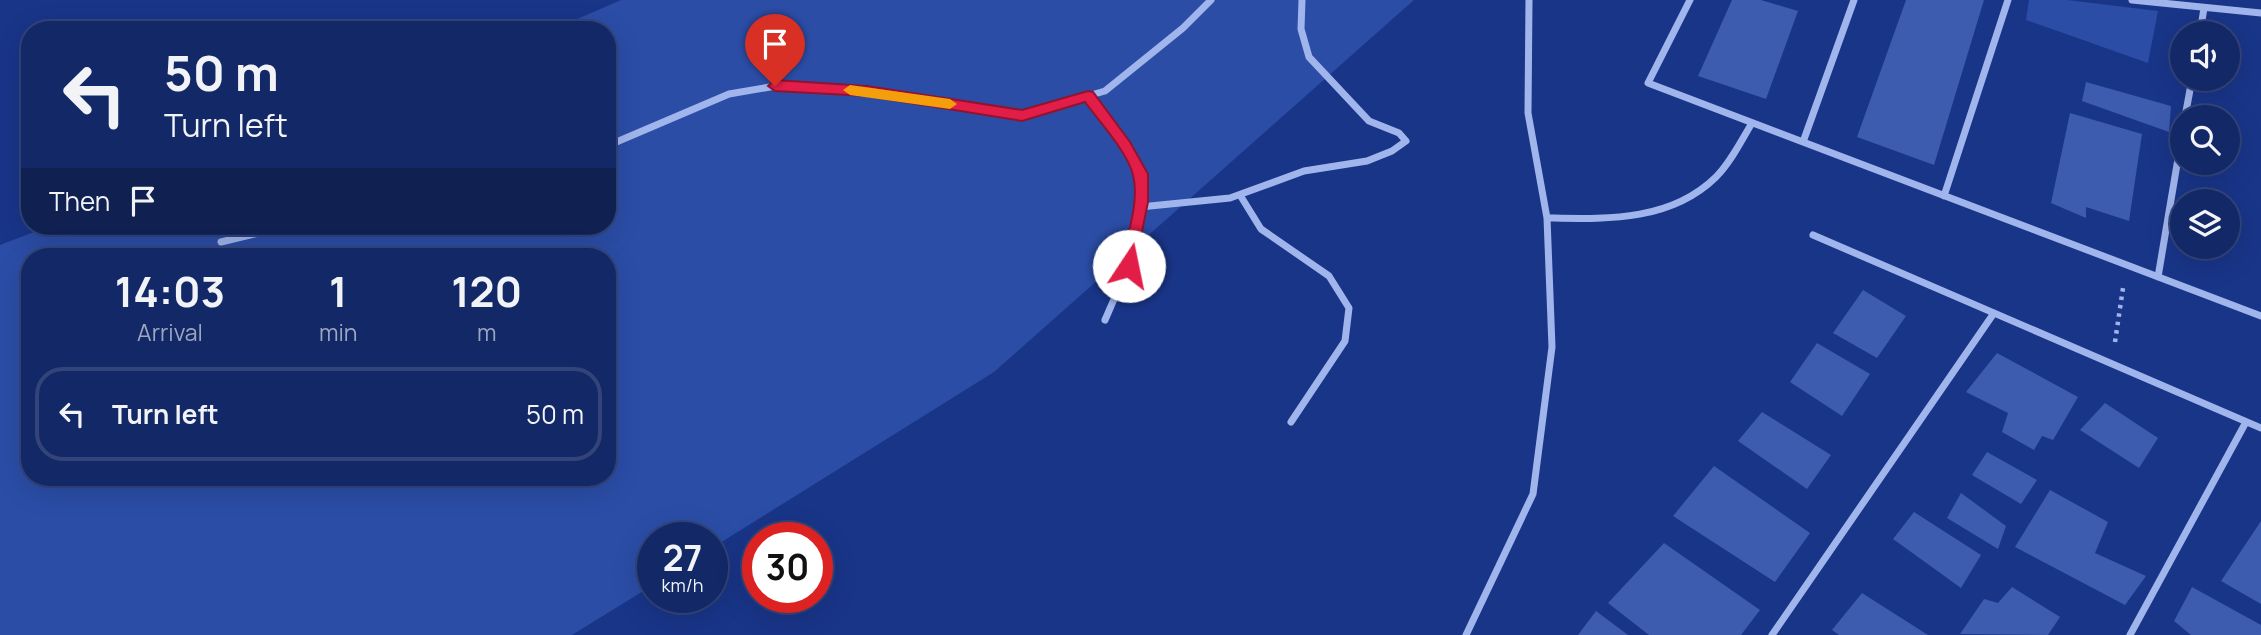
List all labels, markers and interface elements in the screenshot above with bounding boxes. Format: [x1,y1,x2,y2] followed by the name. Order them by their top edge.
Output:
[745,14,805,86] pin
[2170,21,2240,259] map controls
[2170,21,2240,91] button: sound
[756,25,794,63] icon: arrive
[164,39,279,106] text: 50 m
[49,49,140,140] icon: left
[164,103,288,147] text: Turn left
[2170,105,2240,175] button: search
[124,182,162,220] icon: arrive
[49,183,110,219] text: Then
[2170,189,2240,259] button: layers
[1092,229,1166,303] position arrow
[115,262,225,320] text: 14:03
[329,262,347,320] text: 1
[451,262,522,320] text: 120
[137,316,203,348] text: Arrival
[319,316,357,348] text: min
[477,316,496,348] text: m
[53,395,91,433] icon: left
[112,396,219,432] text: Turn left
[526,396,584,432] text: 50 m
[742,522,833,613] speed limit sign: 30
[663,534,702,582] text: 27
[662,573,703,597] text: km/h

